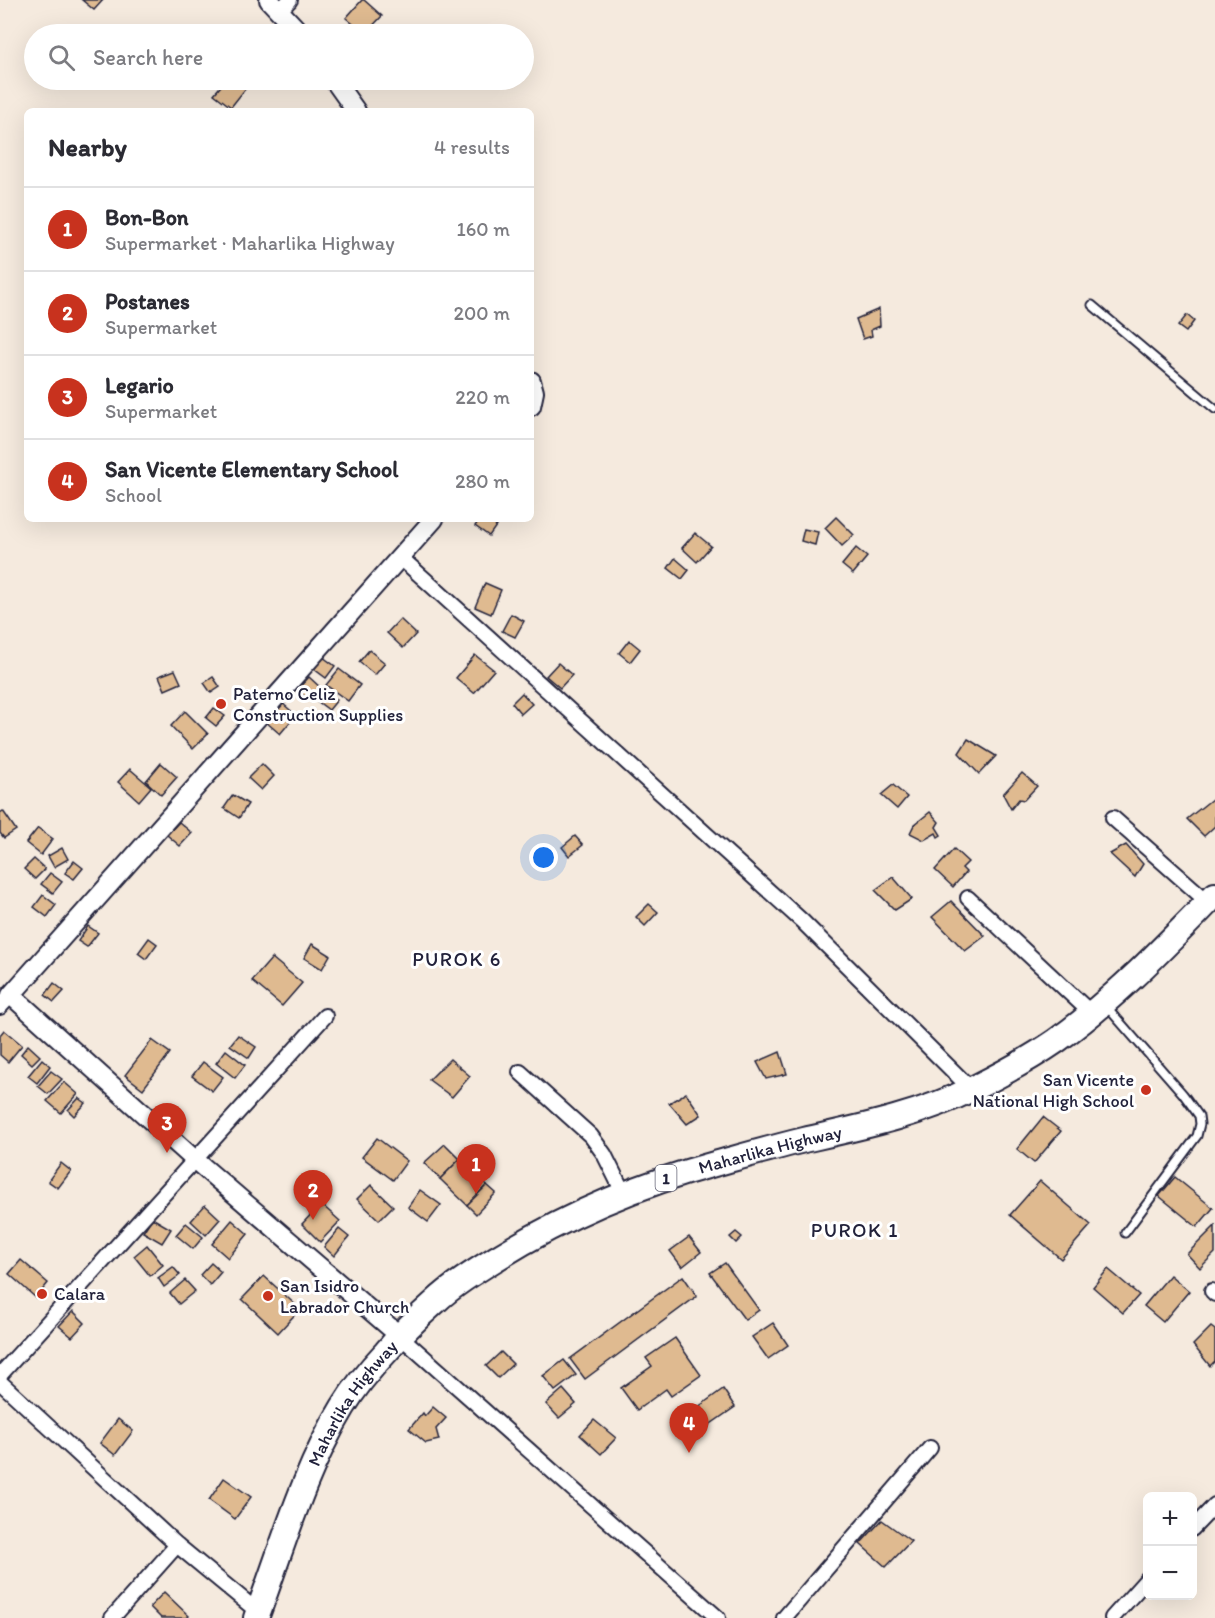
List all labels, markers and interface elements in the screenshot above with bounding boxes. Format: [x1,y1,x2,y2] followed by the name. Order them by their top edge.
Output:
[24,24,534,90] search box
[45,41,78,74] icon: search
[93,44,203,71] text: Search here
[48,131,127,163] text: Nearby
[434,135,510,159] text: 4 results
[105,204,189,231] text: Bon-Bon
[63,217,72,241] text: 1
[457,217,510,241] text: 160 m
[105,231,395,255] text: Supermarket · Maharlika Highway
[105,288,190,315] text: Postanes
[62,301,73,325] text: 2
[454,301,510,325] text: 200 m
[105,315,217,339] text: Supermarket
[105,372,174,399] text: Legario
[62,385,73,409] text: 3
[455,385,510,409] text: 220 m
[105,399,217,423] text: Supermarket
[105,456,398,483] text: San Vicente Elementary School
[61,469,74,493] text: 4
[455,469,510,493] text: 280 m
[105,483,162,507] text: School
[233,683,403,726] place label: Paterno Celiz Construction Supplies
[214,697,228,711] marker: Paterno Celiz Construction Supplies
[529,843,558,872] your location
[412,947,502,971] district label: PUROK 6
[973,1069,1134,1112] place label: San Vicente National High School
[1139,1083,1153,1097] marker: San Vicente National High School
[148,1104,186,1153] pin: 3
[696,1121,844,1179] street label: Maharlika Highway
[456,1144,496,1194] pin: 1
[656,1165,676,1191] road number: 1
[294,1170,332,1220] pin: 2
[811,1218,899,1242] district label: PUROK 1
[280,1275,409,1318] place label: San Isidro Labrador Church
[54,1283,106,1305] place label: Calara
[35,1287,49,1301] marker: Calara
[261,1289,275,1303] marker: San Isidro Labrador Church
[303,1335,402,1469] street label: Maharlika Highway
[670,1404,708,1453] pin: 4
[1143,1492,1197,1600] map controls
[1143,1492,1197,1546] button: +
[1143,1546,1197,1600] button: −

